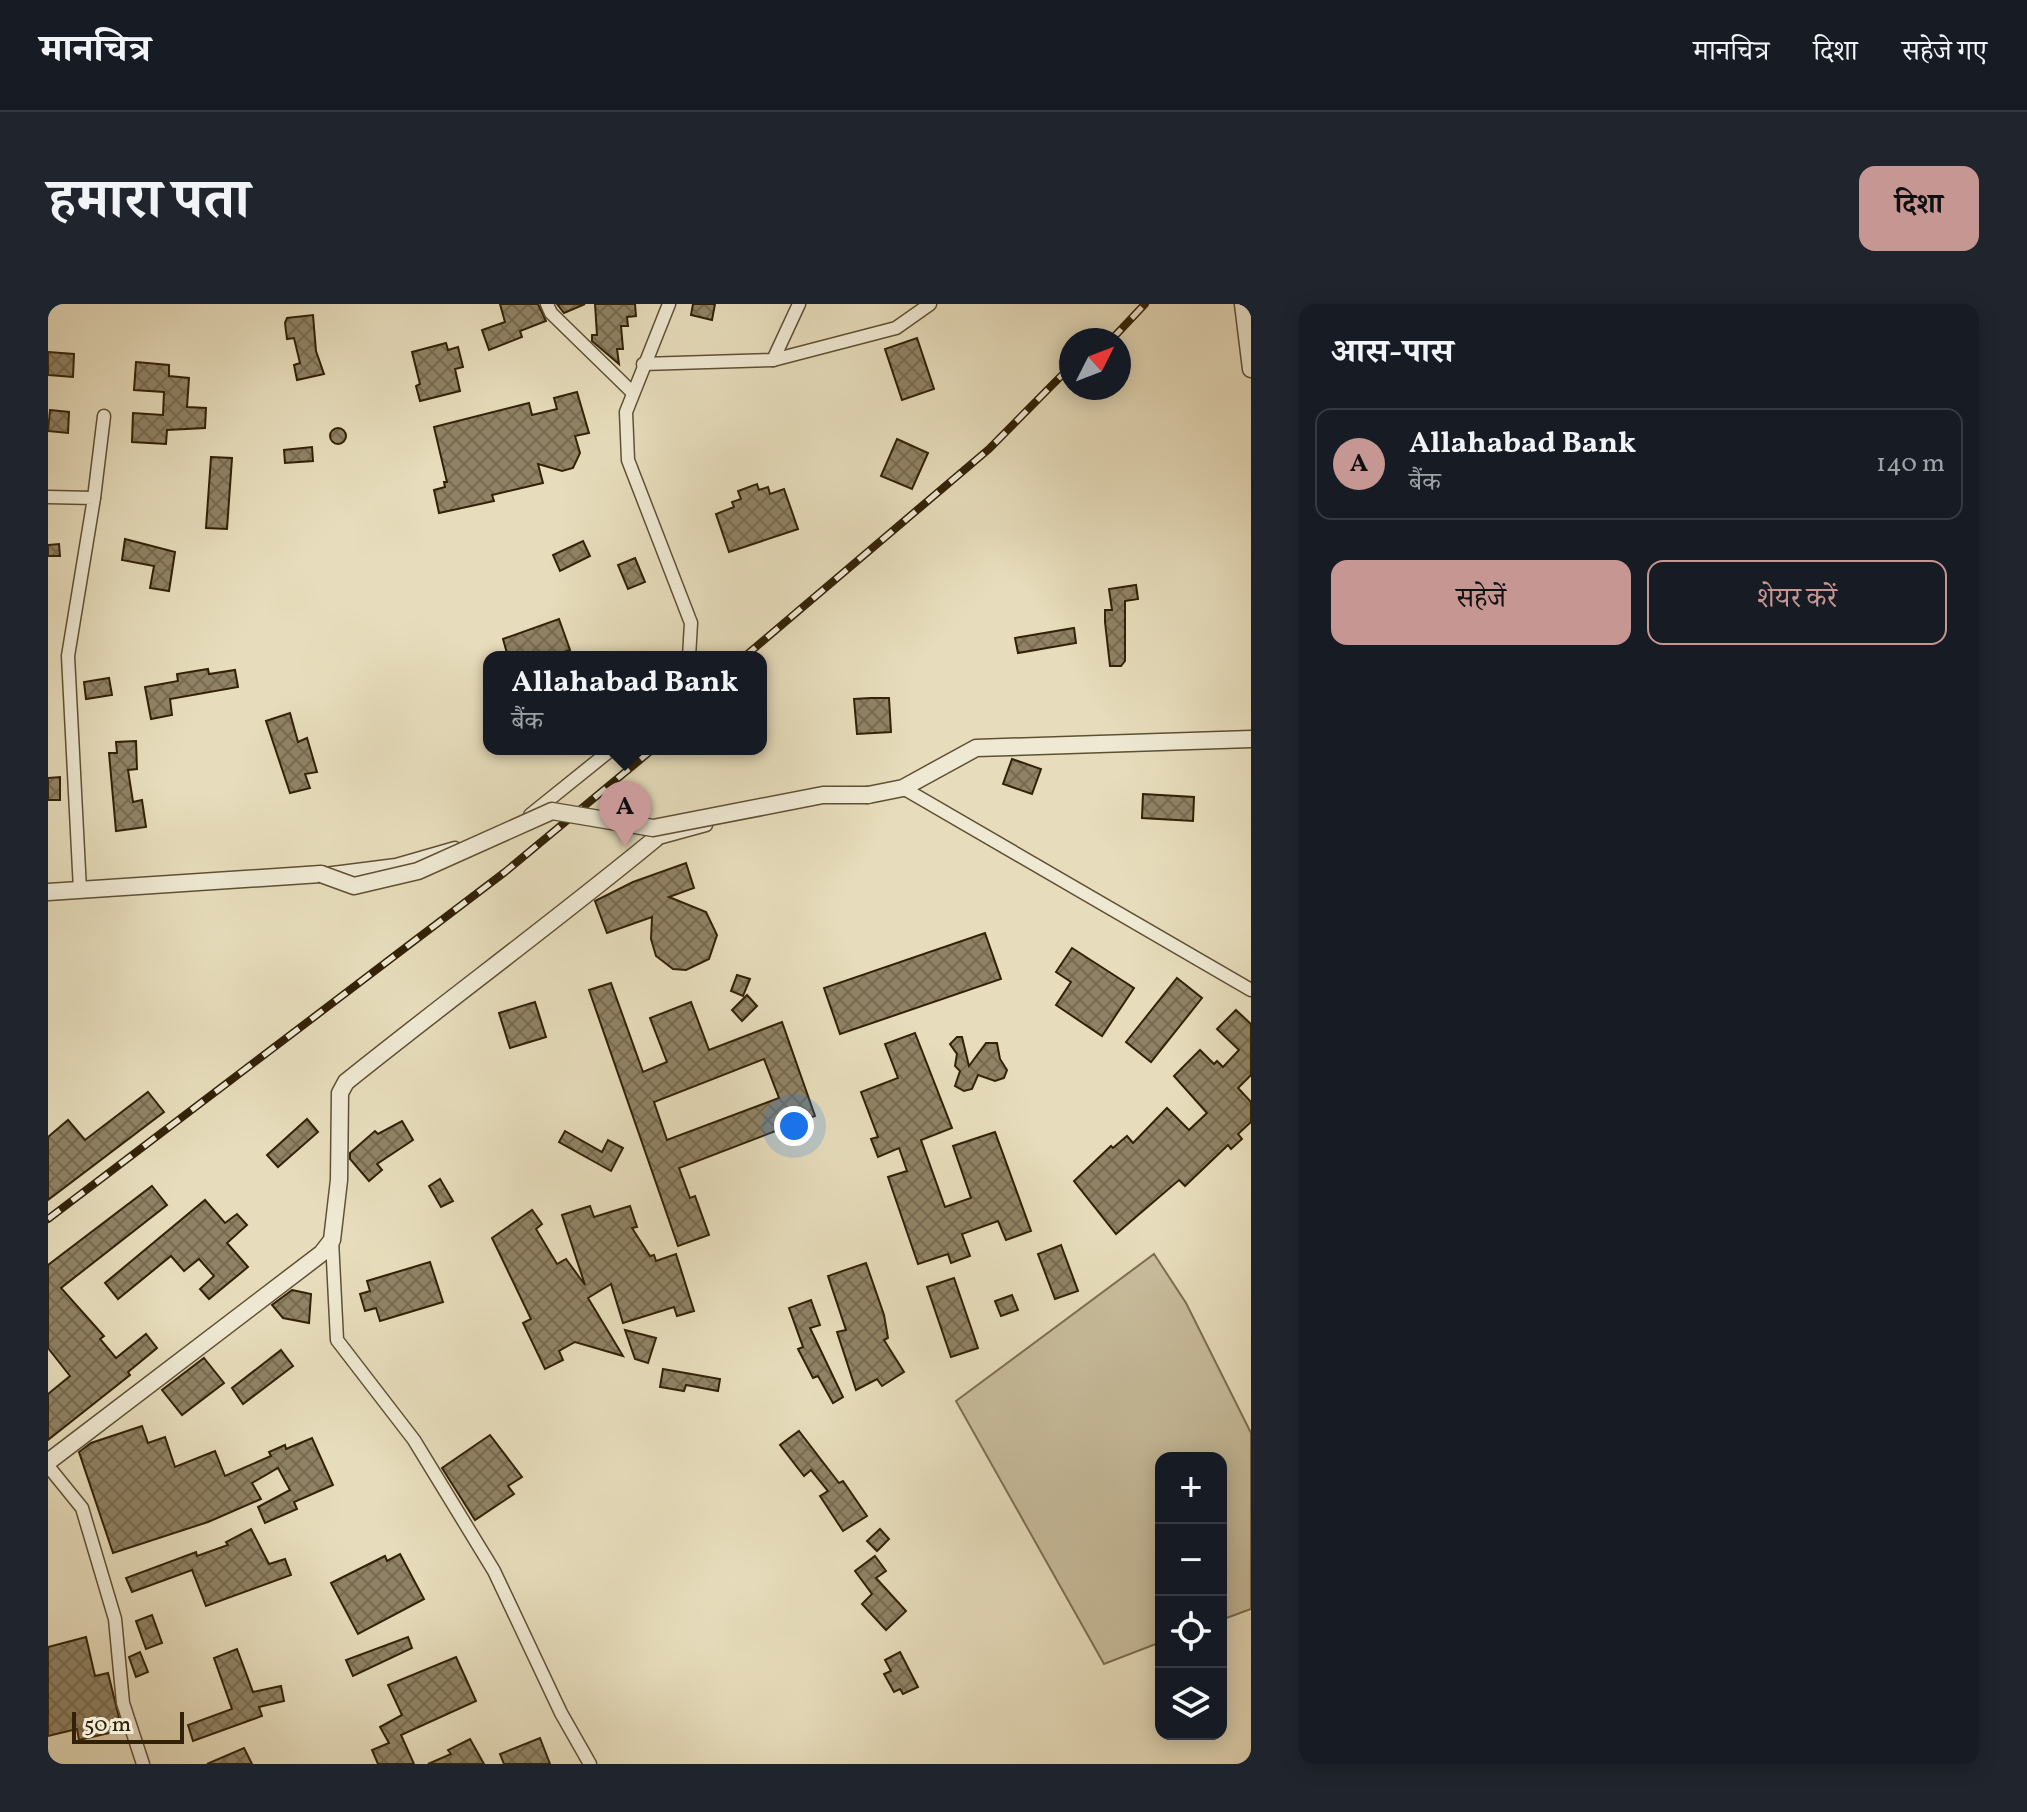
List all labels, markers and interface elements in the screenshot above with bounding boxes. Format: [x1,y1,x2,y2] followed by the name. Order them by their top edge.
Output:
[40,25,151,78] text: मानचित्र
[1693,33,1769,72] text: मानचित्र
[1813,33,1858,72] text: दिशा
[1902,33,1987,72] text: सहेजे गए
[48,164,250,242] text: हमारा पता
[1859,166,1979,251] button: दिशा
[1059,328,1131,400] north arrow
[1331,330,1453,377] text: आस-पास
[1409,423,1636,465] text: Allahabad Bank
[1350,446,1368,482] text: A
[1876,446,1945,482] text: 140 m
[1409,465,1441,501] text: बैंक
[1331,560,1631,645] button: सहेजें
[1647,560,1947,645] button: शेयर करें
[483,651,767,755] popup
[511,662,739,704] text: Allahabad Bank
[511,704,543,740] text: बैंक
[599,781,651,847] pin: A
[774,1106,814,1146] your location
[1155,1452,1227,1740] map controls
[1155,1452,1227,1524] button: +
[1155,1524,1227,1596] button: −
[1155,1596,1227,1668] button: locate
[1155,1668,1227,1740] button: layers
[72,1708,184,1744] scale bar
[84,1710,131,1741] text: 50 m

